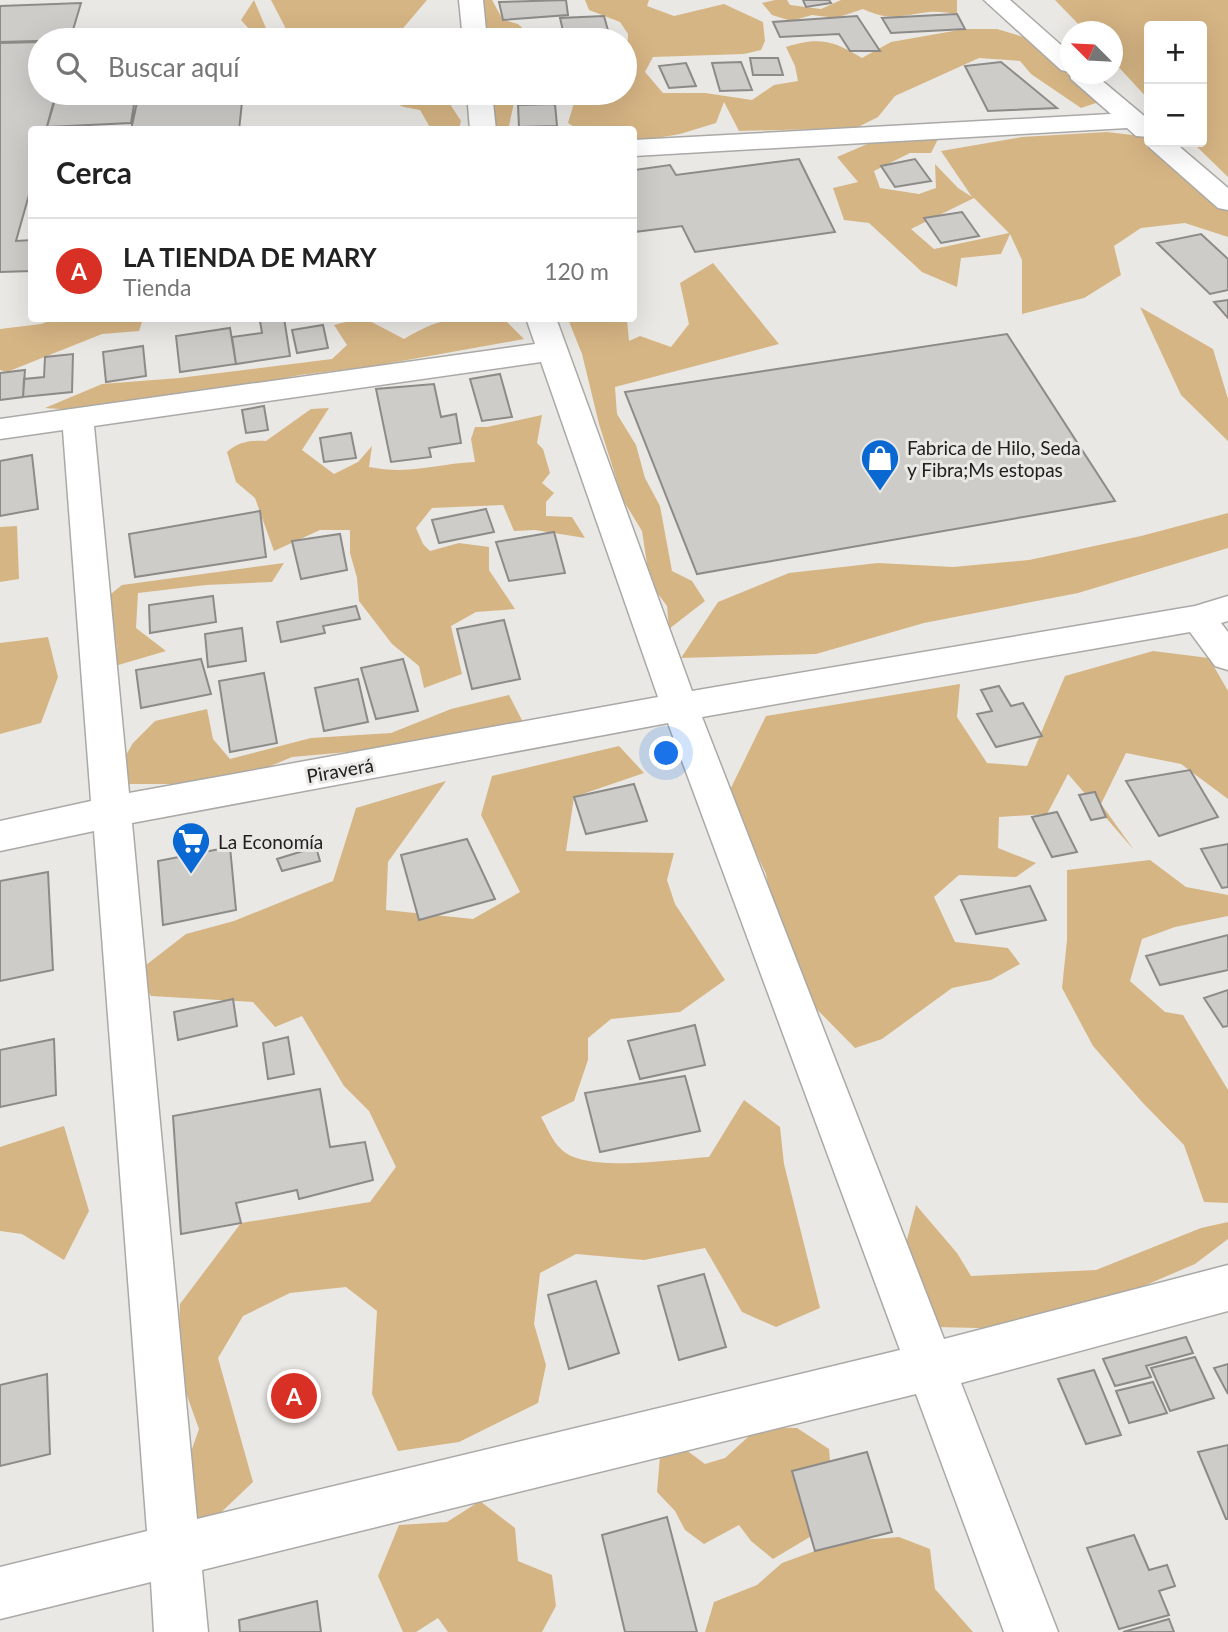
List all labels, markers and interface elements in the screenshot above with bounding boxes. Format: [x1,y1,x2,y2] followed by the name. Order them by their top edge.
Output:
[1060,21,1123,84] north arrow
[1144,21,1207,147] map controls
[1144,21,1207,84] button: +
[28,28,637,105] search box
[52,48,90,86] icon: search
[108,51,239,83] text: Buscar aquí
[1144,84,1207,147] button: −
[56,154,132,190] text: Cerca
[123,241,377,273] text: LA TIENDA DE MARY
[71,257,87,285] text: A
[544,257,609,285] text: 120 m
[123,273,191,301] text: Tienda
[907,436,1081,481] place label: Fabrica de Hilo, Seda y Fibra;Ms estopas
[859,437,901,492] shop icon: Fabrica de Hilo, Seda y Fibra;Ms estopas
[649,736,683,770] your location
[305,753,375,787] street label: Piraverá
[170,820,212,875] supermarket icon: La Economía
[218,830,323,853] place label: La Economía
[271,1370,317,1422] pin: A

